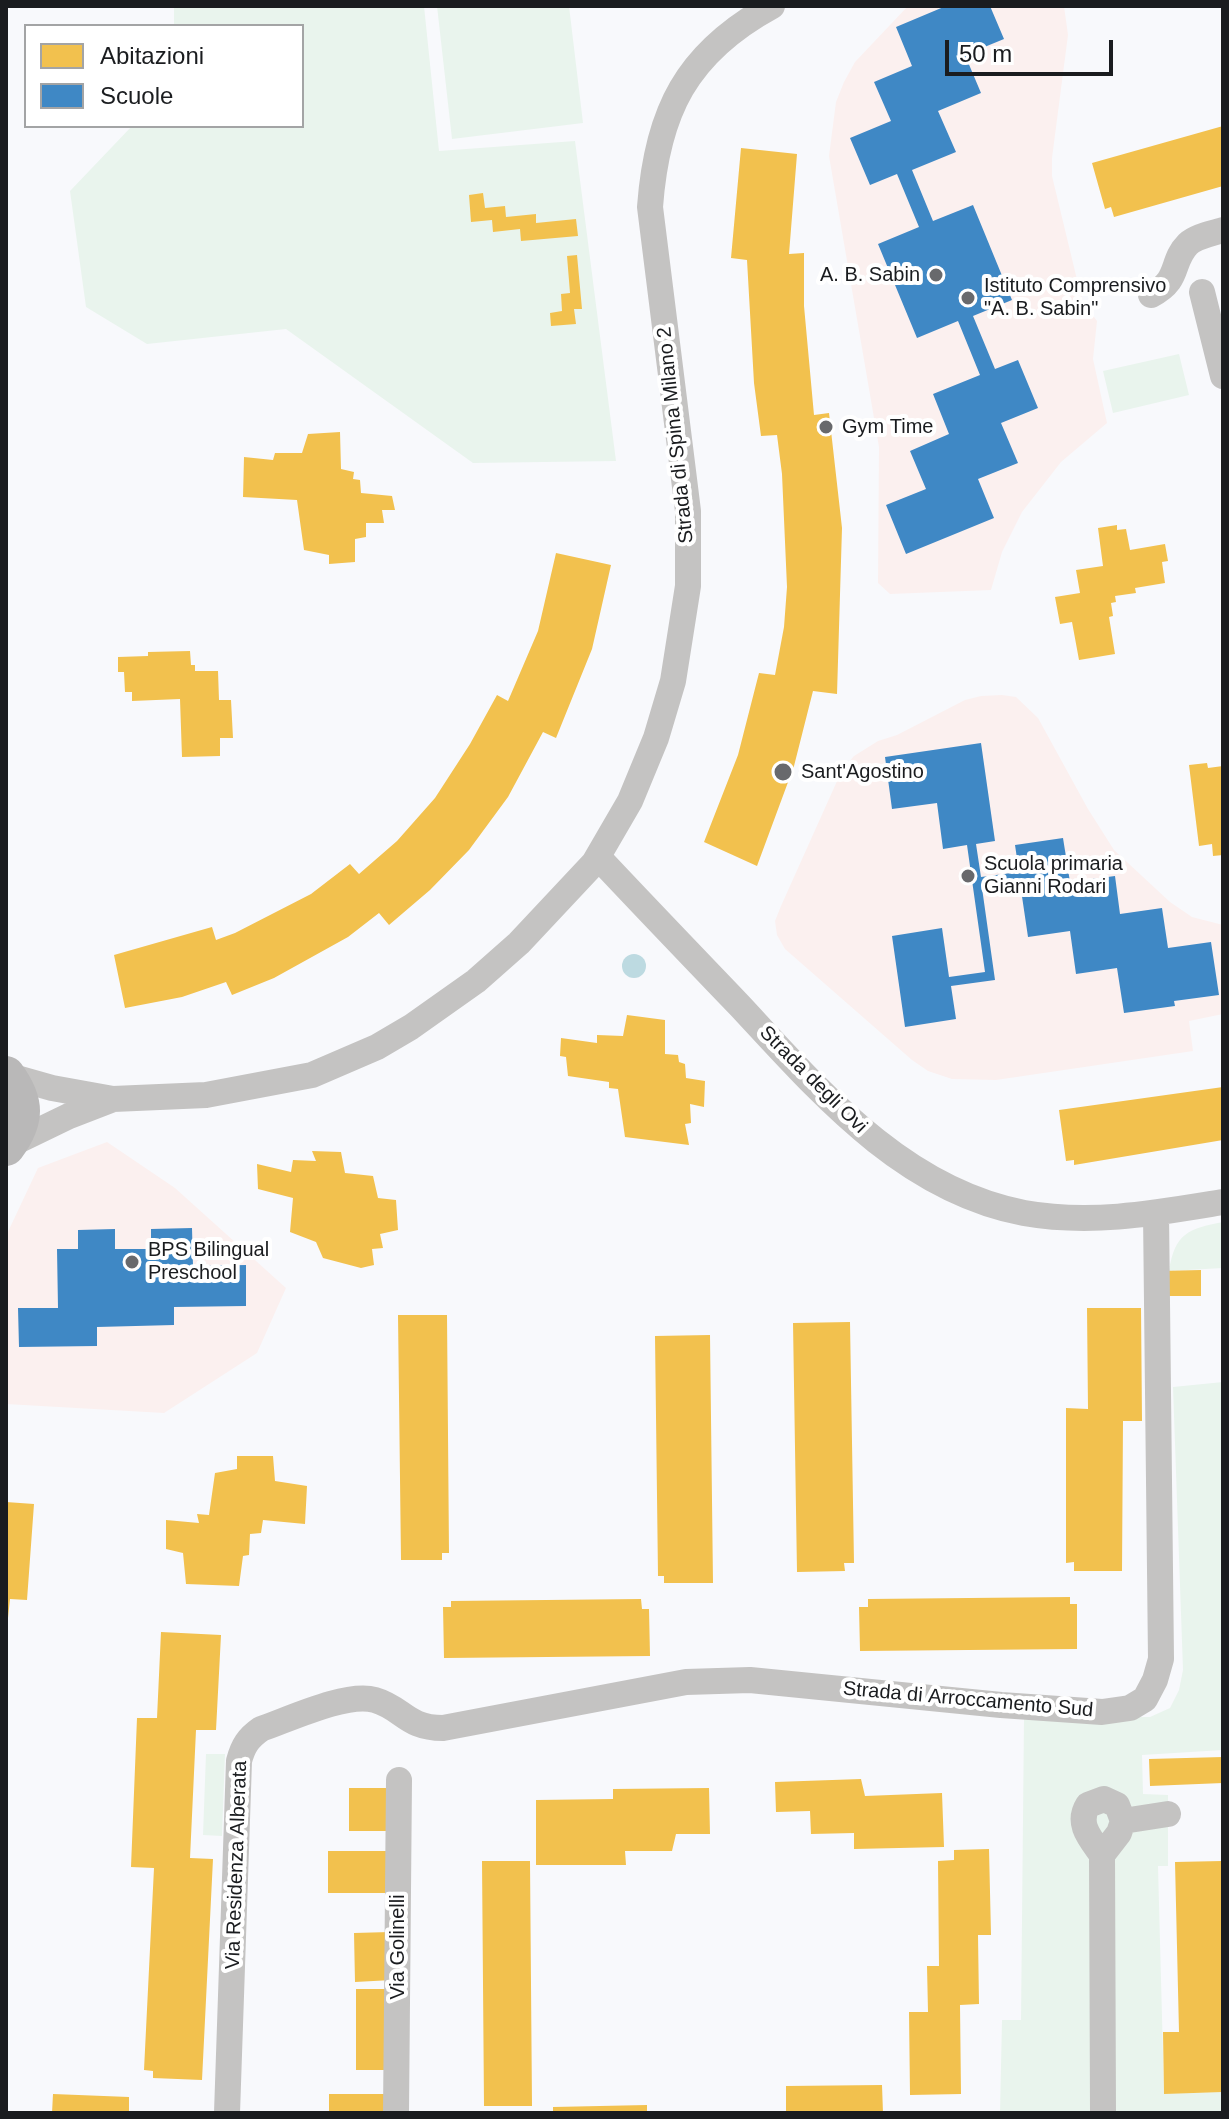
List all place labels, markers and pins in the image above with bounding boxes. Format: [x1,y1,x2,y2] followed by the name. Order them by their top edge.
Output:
[820,263,920,287] place label: A. B. Sabin
[927,266,945,284] marker: A. B. Sabin
[984,274,1166,321] place label: Istituto Comprensivo "A. B. Sabin"
[959,289,977,307] marker: Istituto Comprensivo "A. B. Sabin"
[842,415,933,439] place label: Gym Time
[817,418,835,436] marker: Gym Time
[801,760,924,784] place label: Sant'Agostino
[772,761,794,783] marker: Sant'Agostino
[984,852,1123,899] place label: Scuola primaria Gianni Rodari
[959,867,977,885] marker: Scuola primaria Gianni Rodari
[148,1238,269,1285] place label: BPS Bilingual Preschool
[123,1253,141,1271] marker: BPS Bilingual Preschool

